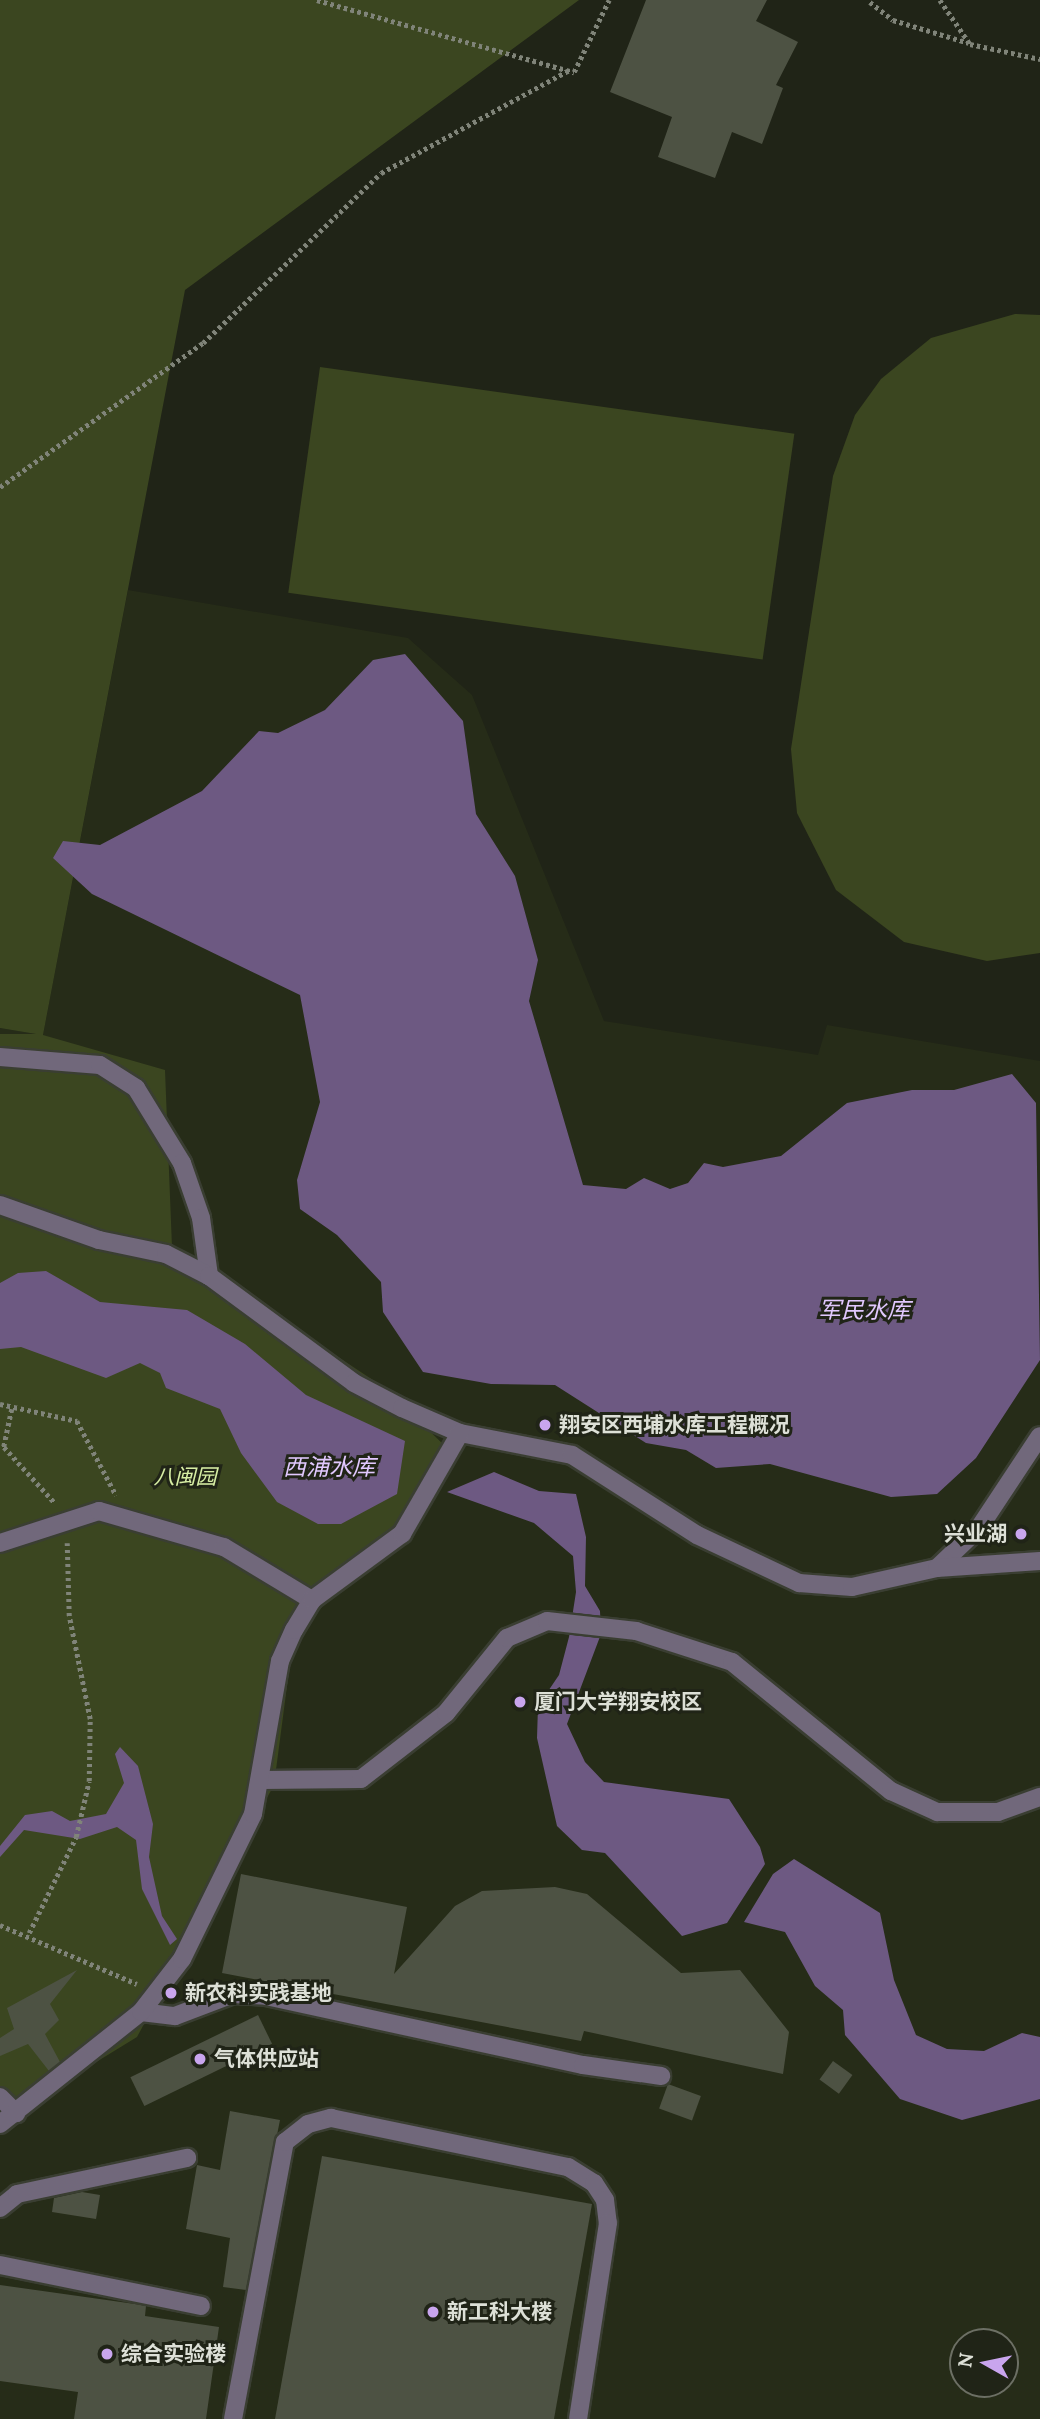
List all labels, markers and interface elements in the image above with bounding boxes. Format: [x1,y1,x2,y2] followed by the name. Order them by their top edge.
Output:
[818,1296,910,1324] water label: 军民水库
[559,1412,790,1438] place label: 翔安区西埔水库工程概况
[537,1417,553,1433] marker: 翔安区西埔水库工程概况
[283,1453,375,1481] water label: 西浦水库
[154,1464,216,1490] park label: 八闽园
[944,1521,1007,1547] place label: 兴业湖
[1013,1526,1029,1542] marker: 兴业湖
[534,1689,702,1715] place label: 厦门大学翔安校区
[512,1694,528,1710] marker: 厦门大学翔安校区
[185,1980,332,2006] place label: 新农科实践基地
[163,1985,179,2001] marker: 新农科实践基地
[214,2046,319,2072] place label: 气体供应站
[192,2051,208,2067] marker: 气体供应站
[447,2299,552,2325] place label: 新工科大楼
[425,2304,441,2320] marker: 新工科大楼
[949,2328,1019,2398] north arrow
[121,2341,226,2367] place label: 综合实验楼
[99,2346,115,2362] marker: 综合实验楼
[952,2351,978,2369] text: N

